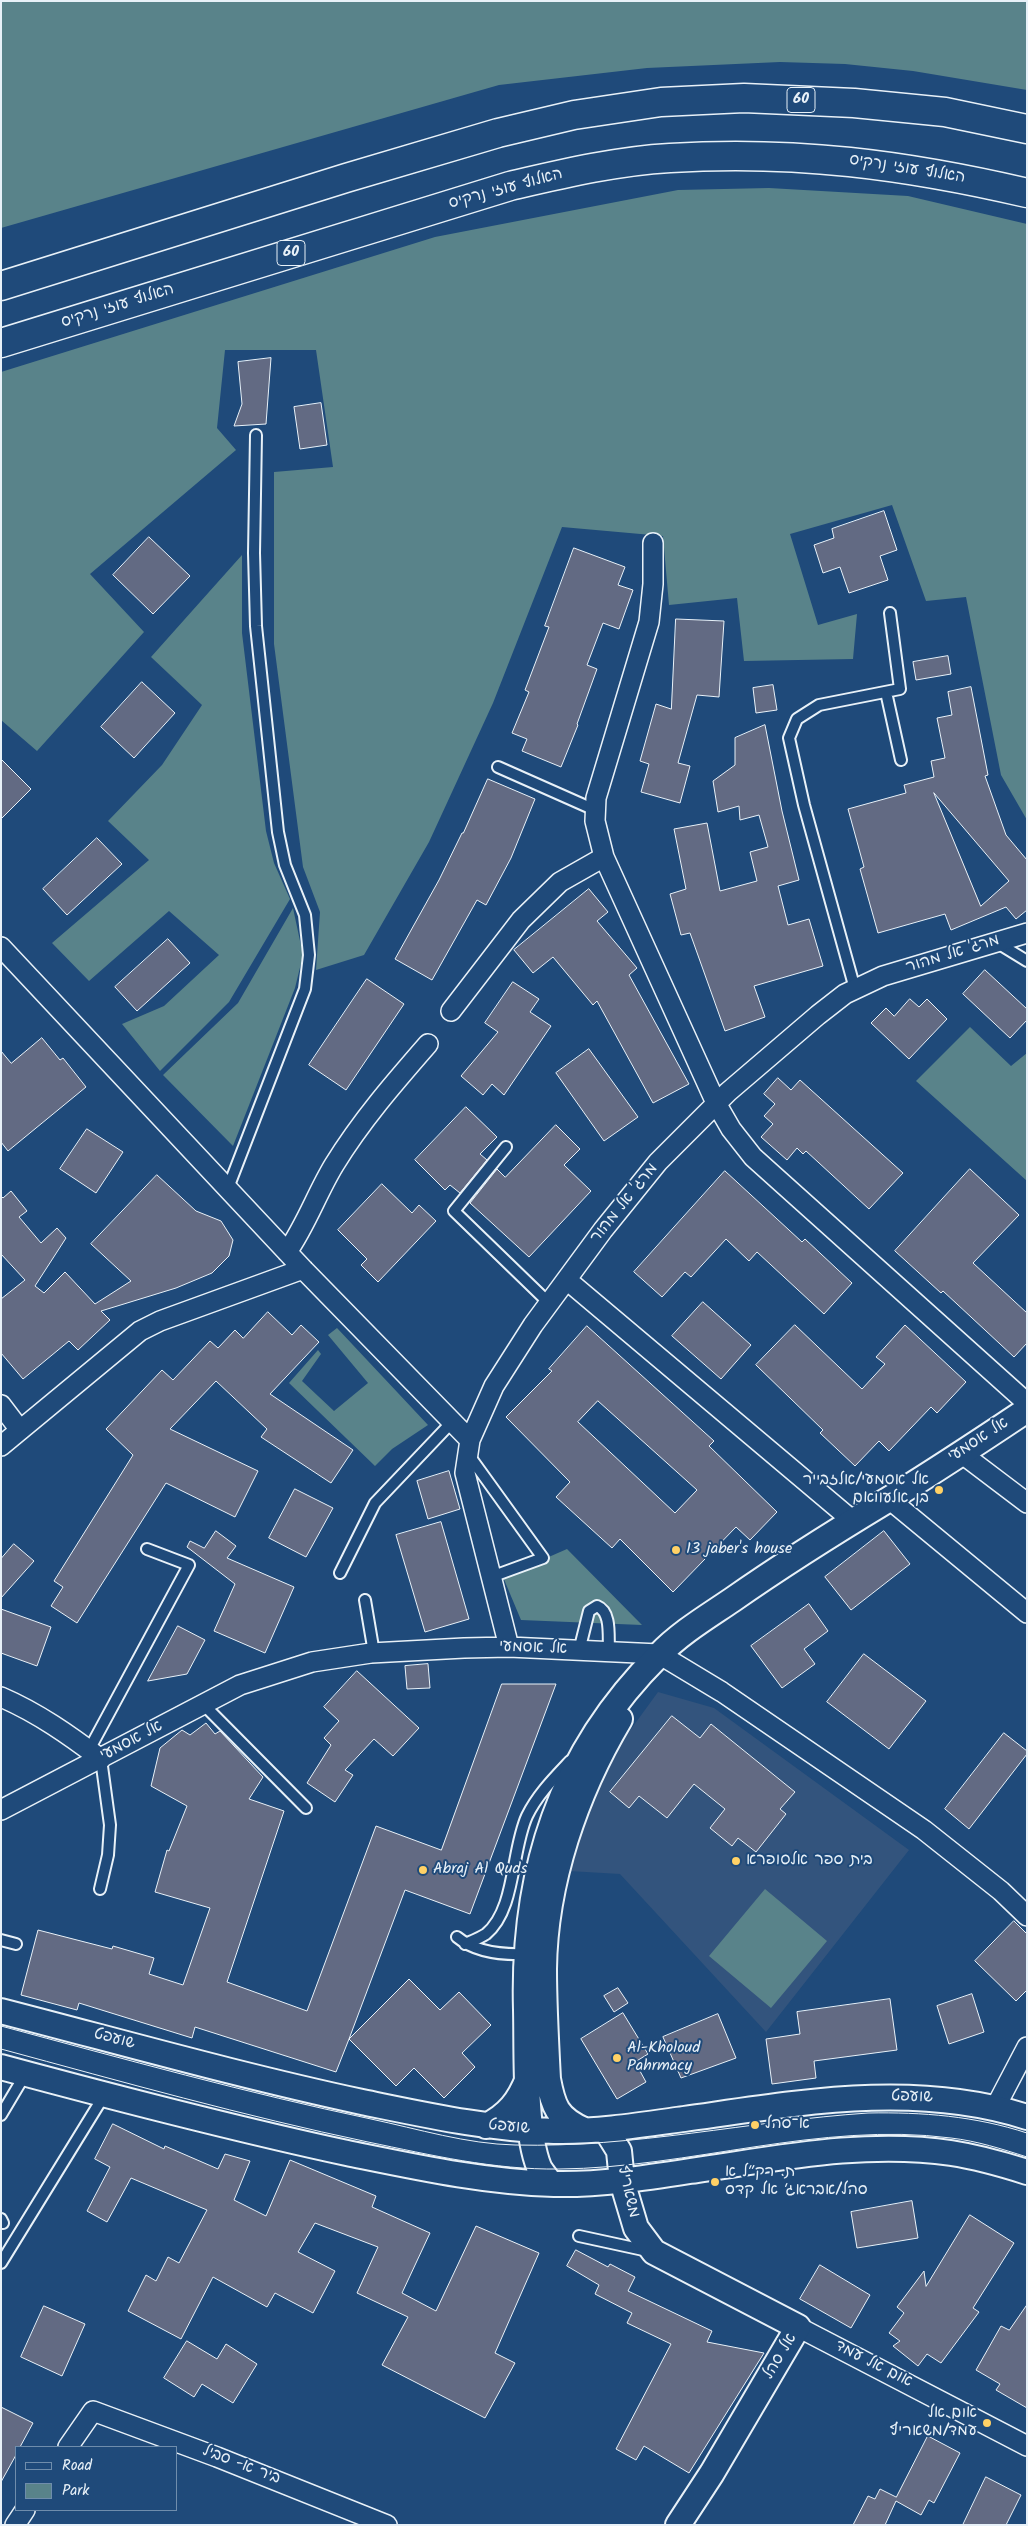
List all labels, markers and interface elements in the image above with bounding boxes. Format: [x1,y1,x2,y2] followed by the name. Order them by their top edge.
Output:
[787,88,815,112] road number: 60
[848,151,966,189] street label: האלוף עוזי נרקיס
[447,166,565,214] street label: האלוף עוזי נרקיס
[277,240,305,266] road number: 60
[59,281,177,333] street label: האלוף עוזי נרקיס
[904,932,1002,978] street label: מרג' אל מהור
[587,1160,663,1248] street label: מרג' אל מהור
[945,1414,1013,1468] street label: אל אסמעי
[803,1471,929,1509] place label: אל אסמעי/אלזבייר בן אלעוואם
[933,1484,945,1496] marker: אל אסמעי/אלזבייר בן אלעוואם
[686,1540,792,1560] place label: 13 jaber's house
[670,1544,682,1556] marker: 13 jaber's house
[499,1638,567,1660] street label: אל אסמעי
[98,1718,166,1766] street label: אל אסמעי
[746,1851,873,1871] place label: בית ספר אלסופרא
[730,1855,742,1867] marker: בית ספר אלסופרא
[433,1860,527,1880] place label: Abraj Al Quds
[417,1864,429,1876] marker: Abraj Al Quds
[91,2025,137,2055] street label: שועפט
[627,2039,700,2077] place label: Al-Kholoud Pahrmacy
[611,2052,623,2064] marker: Al-Kholoud Pahrmacy
[891,2088,933,2108] street label: שועפט
[765,2115,810,2135] place label: א־סהל
[487,2117,531,2139] street label: שועפט
[749,2119,761,2131] marker: א־סהל
[725,2163,868,2201] place label: ת. רק״ל א סהל/אבראג׳ אל קדס
[612,2164,642,2220] street label: משאריף
[709,2176,721,2188] marker: ת. רק״ל א סהל/אבראג׳ אל קדס
[760,2331,802,2383] street label: אל סהל
[831,2337,915,2393] street label: אום אל עמד
[890,2404,977,2442] place label: אום אל עמד/משאריף
[981,2417,993,2429] marker: אום אל עמד/משאריף
[199,2442,283,2490] street label: ביר א- סביל
[15,2446,178,2511] legend
[62,2454,92,2478] text: Road
[62,2479,89,2503] text: Park

